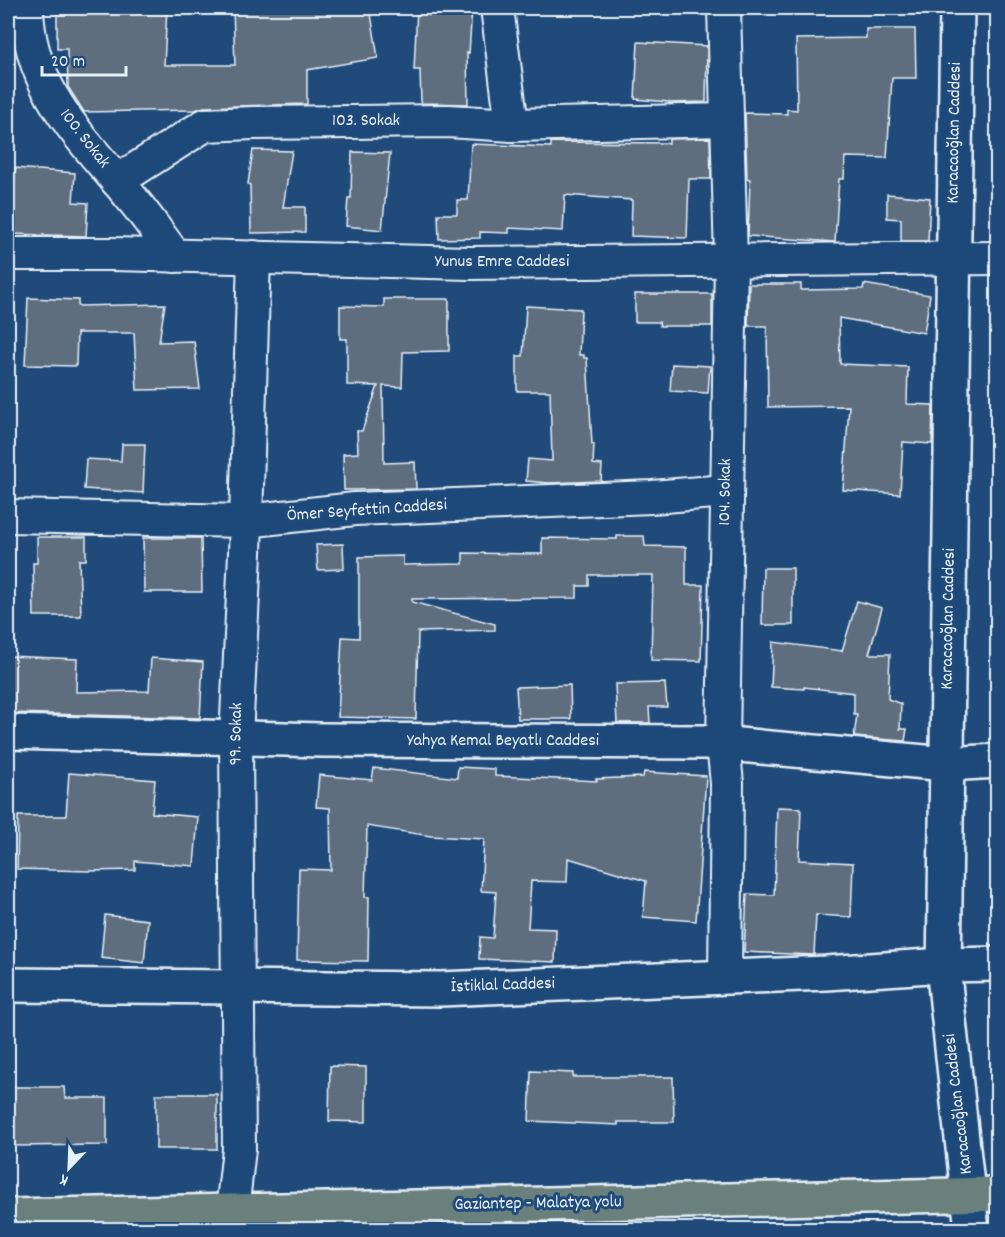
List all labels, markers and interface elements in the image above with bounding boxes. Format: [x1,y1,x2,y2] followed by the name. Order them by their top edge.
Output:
[42,39,126,77] scale bar
[51,50,85,75] text: 20 m
[941,62,969,204] street label: Karacaoğlan Caddesi
[53,104,115,174] street label: 100. Sokak
[332,109,400,134] street label: 103. Sokak
[435,250,569,275] street label: Yunus Emre Caddesi
[713,458,739,526] street label: 104. Sokak
[286,493,448,529] street label: Ömer Seyfettin Caddesi
[935,548,963,690] street label: Karacaoğlan Caddesi
[224,702,250,766] street label: 99. Sokak
[407,729,599,754] street label: Yahya Kemal Beyatlı Caddesi
[451,972,555,1000] street label: İstiklal Caddesi
[938,1032,980,1176] street label: Karacaoğlan Caddesi
[39,1138,99,1198] north arrow
[56,1167,72,1192] text: K
[454,1190,622,1218] street label: Gaziantep - Malatya yolu

